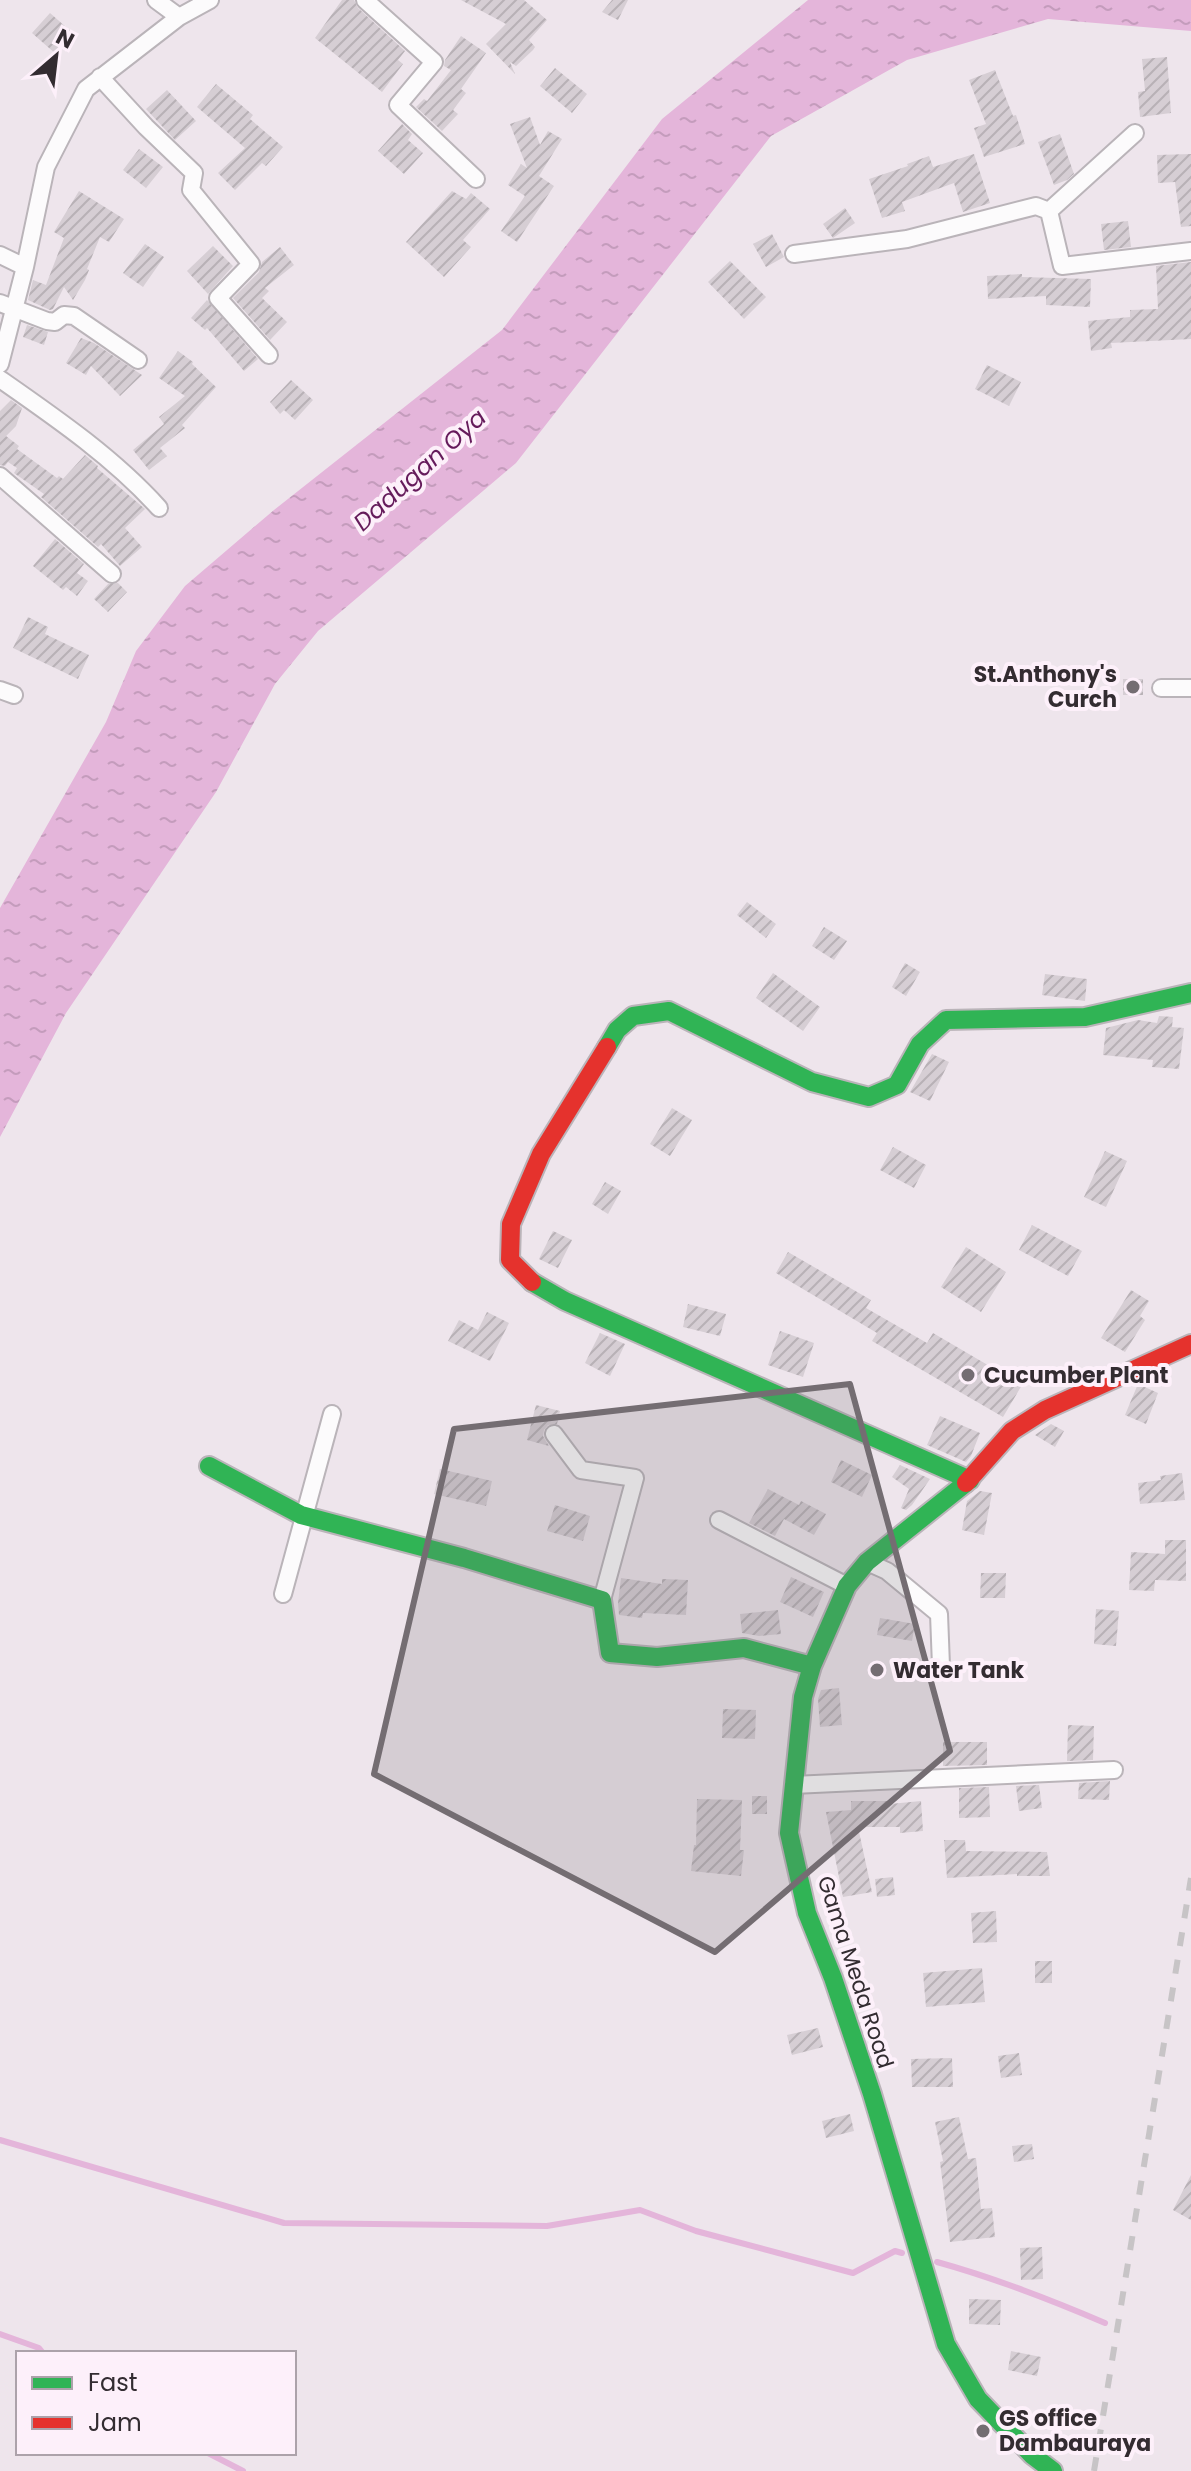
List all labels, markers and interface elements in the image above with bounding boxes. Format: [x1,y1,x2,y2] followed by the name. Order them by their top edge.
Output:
[16,16,96,96] north arrow
[51,21,80,56] text: N
[346,401,493,538] water label: Dadugan Oya
[974,659,1117,715] place label: St.Anthony's Curch
[1124,678,1142,696] marker: St.Anthony's Curch
[984,1360,1169,1391] place label: Cucumber Plant
[959,1366,977,1384] marker: Cucumber Plant
[893,1655,1024,1686] place label: Water Tank
[868,1661,886,1679] marker: Water Tank
[810,1872,901,2072] street label: Gama Meda Road
[16,2351,296,2455] legend
[88,2366,138,2399] text: Fast
[999,2403,1151,2459] place label: GS office Dambauraya
[88,2406,142,2439] text: Jam
[974,2422,992,2440] marker: GS office Dambauraya

